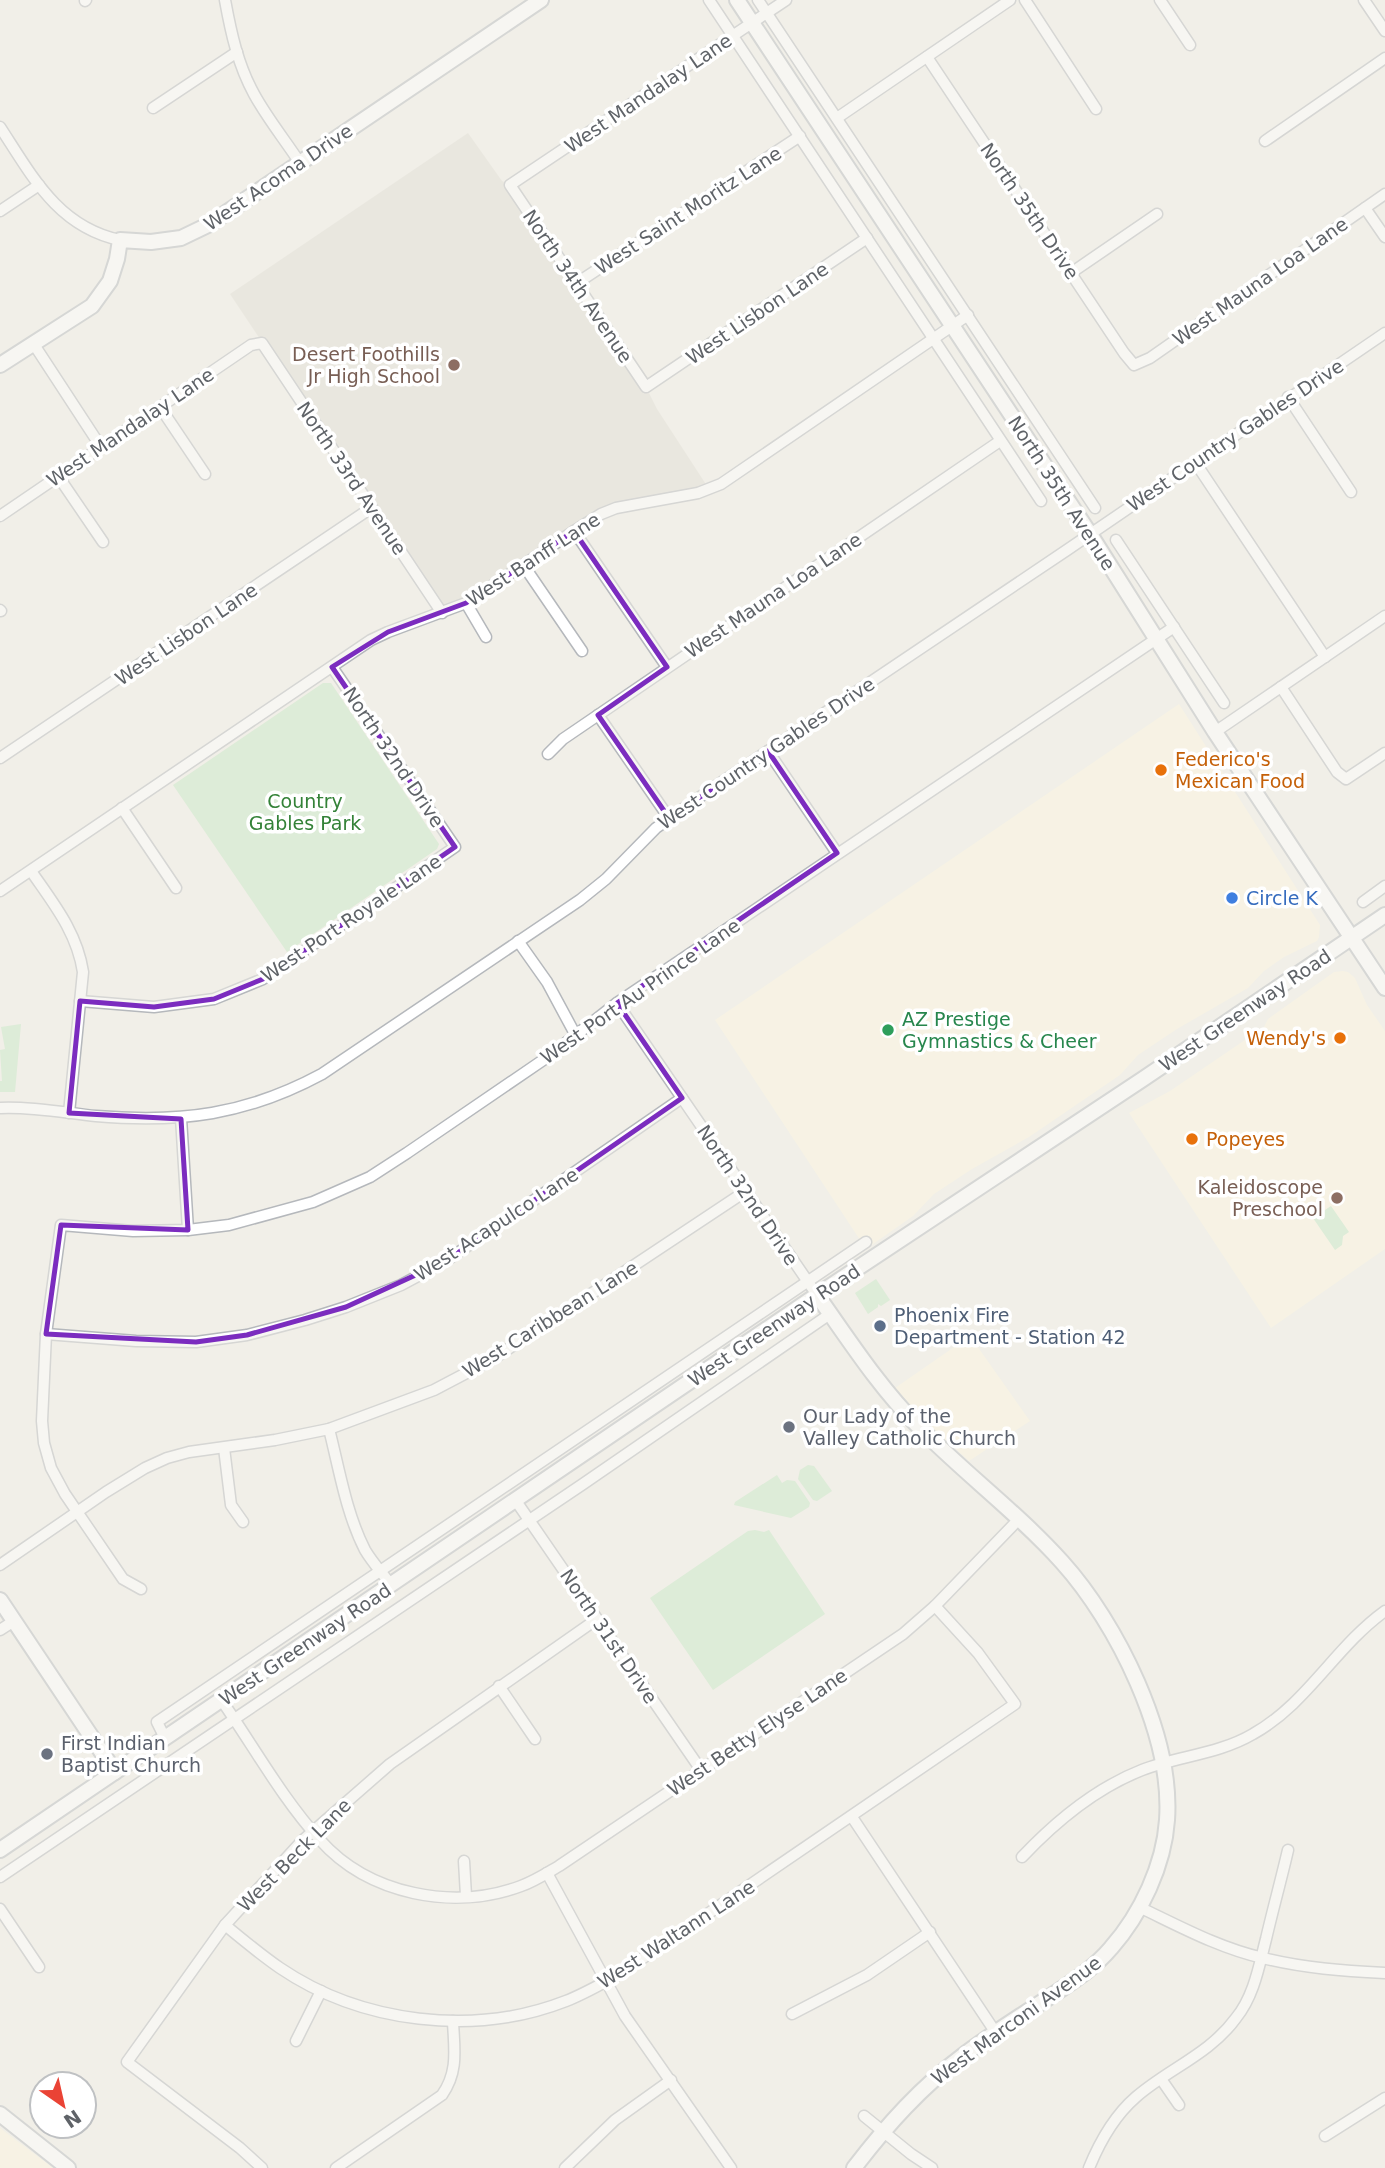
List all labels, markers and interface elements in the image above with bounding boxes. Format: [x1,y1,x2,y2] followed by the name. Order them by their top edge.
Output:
[560,29,736,157] street label: West Mandalay Lane
[200,119,356,235] street label: West Acoma Drive
[976,139,1084,283] street label: North 35th Drive
[591,141,785,279] street label: West Saint Moritz Lane
[519,205,637,367] street label: North 34th Avenue
[1168,212,1352,350] street label: West Mauna Loa Lane
[682,257,832,369] street label: West Lisbon Lane
[292,343,440,387] place label: Desert Foothills Jr High School
[1123,354,1347,516] street label: West Country Gables Drive
[446,357,462,373] marker: Desert Foothills Jr High School
[42,363,218,491] street label: West Mandalay Lane
[293,397,411,559] street label: North 33rd Avenue
[1004,412,1120,574] street label: North 35th Avenue
[462,508,604,610] street label: West Banff Lane
[681,528,865,662] street label: West Mauna Loa Lane
[111,578,261,690] street label: West Lisbon Lane
[654,672,878,834] street label: West Country Gables Drive
[339,683,449,831] street label: North 32nd Drive
[1175,748,1305,792] place label: Federico's Mexican Food
[1153,762,1169,778] marker: Federico's Mexican Food
[249,790,361,834] park label: Country Gables Park
[257,850,445,986] street label: West Port Royale Lane
[1246,887,1318,909] place label: Circle K
[1224,890,1240,906] marker: Circle K
[536,914,744,1068] street label: West Port Au Prince Lane
[1155,944,1335,1076] street label: West Greenway Road
[902,1008,1097,1052] place label: AZ Prestige Gymnastics & Cheer
[880,1022,896,1038] marker: AZ Prestige Gymnastics & Cheer
[1246,1027,1326,1049] place label: Wendy's
[1332,1030,1348,1046] marker: Wendy's
[693,1121,803,1269] street label: North 32nd Drive
[1206,1128,1285,1150] place label: Popeyes
[1184,1131,1200,1147] marker: Popeyes
[410,1163,582,1285] street label: West Acapulco Lane
[1198,1176,1323,1220] place label: Kaleidoscope Preschool
[1329,1190,1345,1206] marker: Kaleidoscope Preschool
[458,1256,642,1382] street label: West Caribbean Lane
[684,1259,864,1391] street label: West Greenway Road
[894,1304,1126,1348] place label: Phoenix Fire Department - Station 42
[872,1318,888,1334] marker: Phoenix Fire Department - Station 42
[803,1405,1016,1449] place label: Our Lady of the Valley Catholic Church
[781,1419,797,1435] marker: Our Lady of the Valley Catholic Church
[556,1565,662,1707] street label: North 31st Drive
[215,1578,395,1710] street label: West Greenway Road
[663,1664,851,1800] street label: West Betty Elyse Lane
[61,1732,201,1776] place label: First Indian Baptist Church
[39,1746,55,1762] marker: First Indian Baptist Church
[233,1794,355,1916] street label: West Beck Lane
[594,1875,758,1993] street label: West Waltann Lane
[927,1951,1105,2089] street label: West Marconi Avenue
[28,2070,98,2140] north arrow
[60,2106,85,2133] text: N

